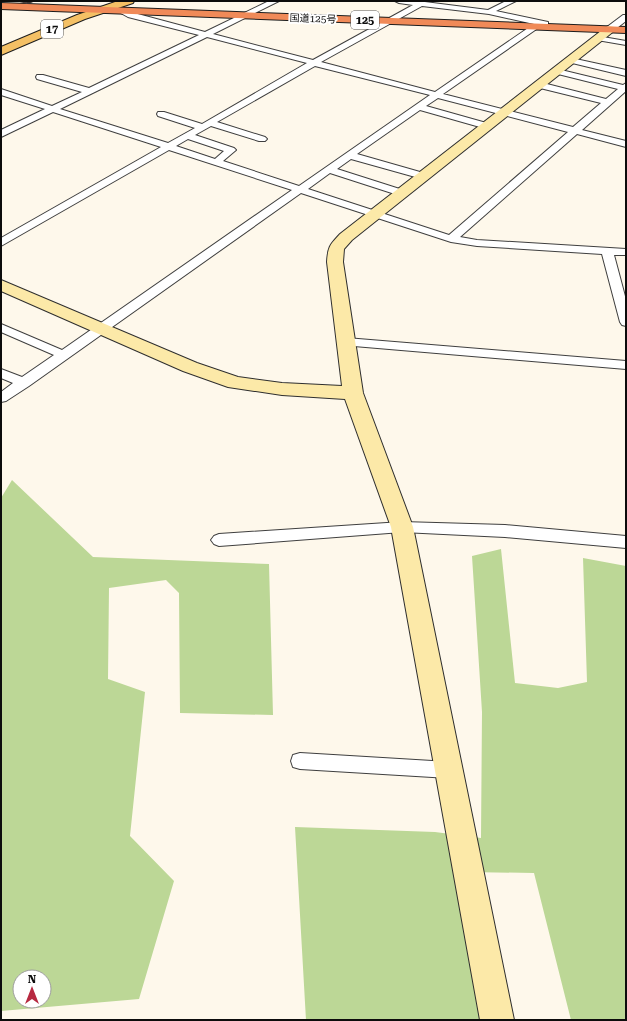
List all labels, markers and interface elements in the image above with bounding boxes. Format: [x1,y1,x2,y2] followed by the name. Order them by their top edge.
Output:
[351,11,379,29] road number: 125
[289,12,337,25] street label: 国道125号
[41,20,63,38] road number: 17
[12,969,52,1009] north arrow
[28,973,37,986] text: N

